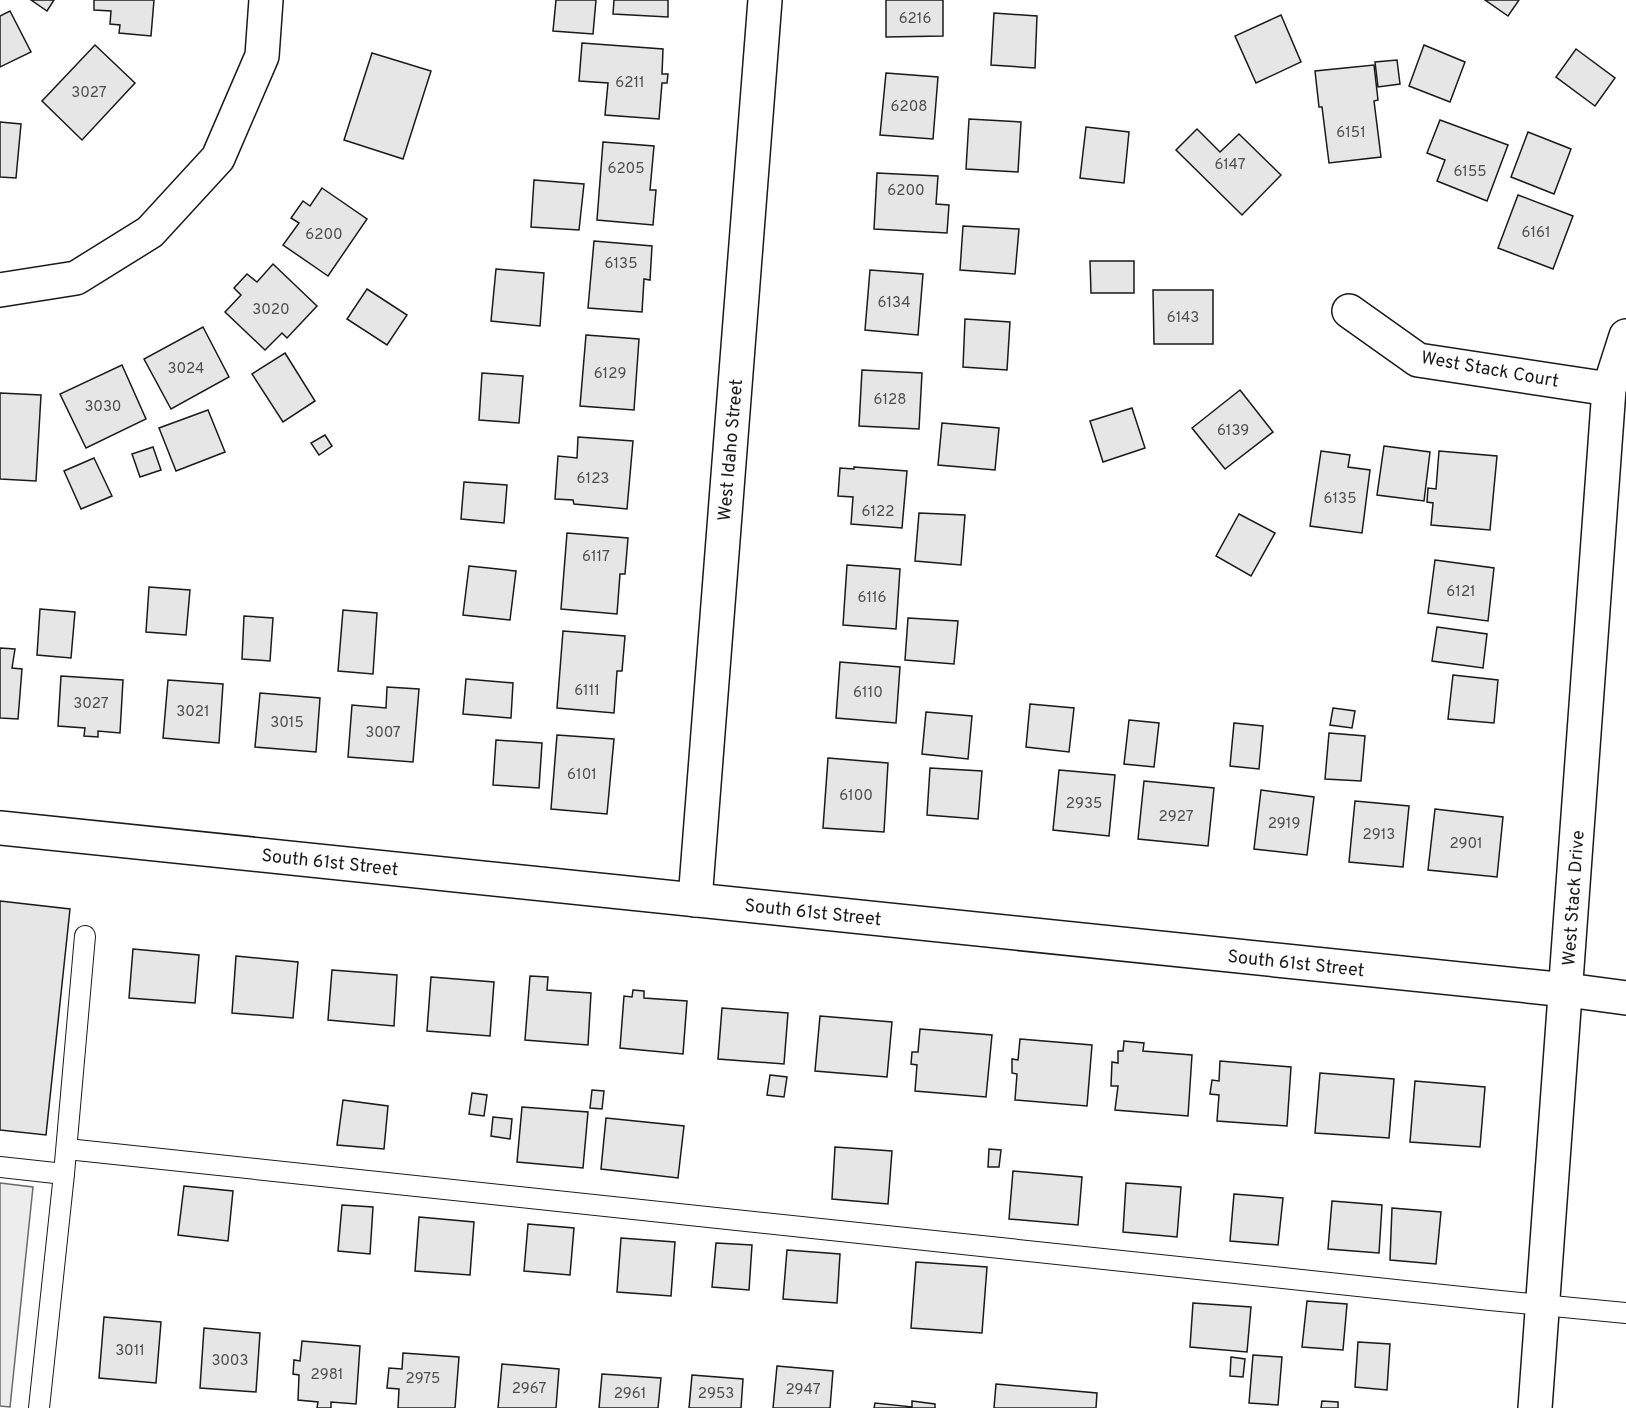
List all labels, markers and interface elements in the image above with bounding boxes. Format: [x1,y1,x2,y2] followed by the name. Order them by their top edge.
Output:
[899,10,931,29] house number: 6216
[615,74,645,93] house number: 6211
[71,84,107,103] house number: 3027
[891,98,927,117] house number: 6208
[1336,124,1366,143] house number: 6151
[1214,156,1246,175] house number: 6147
[607,160,645,179] house number: 6205
[1453,163,1487,182] house number: 6155
[887,182,925,201] house number: 6200
[1521,224,1551,243] house number: 6161
[305,226,343,245] house number: 6200
[605,255,637,274] house number: 6135
[878,294,910,313] house number: 6134
[252,301,290,320] house number: 3020
[1167,309,1199,328] house number: 6143
[1419,347,1560,394] street label: West Stack Court
[168,360,204,379] house number: 3024
[594,365,626,384] house number: 6129
[714,378,749,522] street label: West Idaho Street
[874,391,906,410] house number: 6128
[84,398,122,417] house number: 3030
[1217,422,1249,441] house number: 6139
[577,470,609,489] house number: 6123
[1324,490,1356,509] house number: 6135
[862,503,894,522] house number: 6122
[582,548,610,567] house number: 6117
[1446,583,1476,602] house number: 6121
[857,589,887,608] house number: 6116
[574,682,600,701] house number: 6111
[853,684,883,703] house number: 6110
[73,695,109,714] house number: 3027
[176,703,210,722] house number: 3021
[270,714,304,733] house number: 3015
[365,724,401,743] house number: 3007
[567,766,597,785] house number: 6101
[839,787,873,806] house number: 6100
[1066,795,1102,814] house number: 2935
[1159,808,1194,827] house number: 2927
[1268,815,1300,834] house number: 2919
[1363,826,1395,845] house number: 2913
[1558,829,1591,967] street label: West Stack Drive
[1449,835,1483,854] house number: 2901
[260,845,399,882] street label: South 61st Street
[743,895,882,932] street label: South 61st Street
[1226,946,1365,983] street label: South 61st Street
[115,1342,145,1361] house number: 3011
[211,1352,249,1371] house number: 3003
[311,1366,343,1385] house number: 2981
[406,1370,440,1389] house number: 2975
[512,1380,546,1399] house number: 2967
[785,1381,821,1400] house number: 2947
[614,1385,646,1404] house number: 2961
[698,1385,734,1404] house number: 2953

